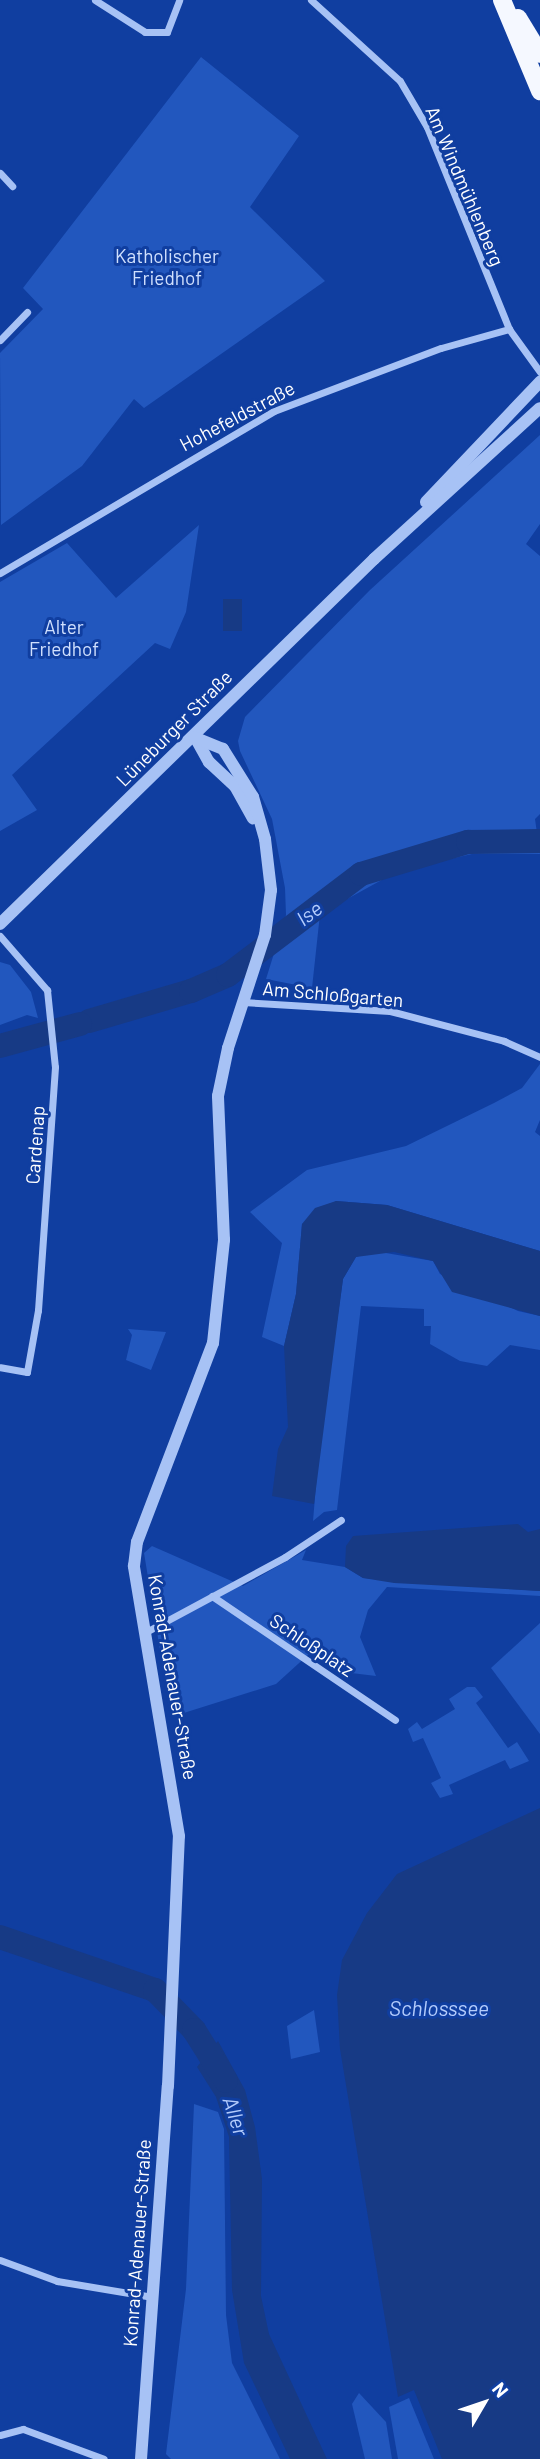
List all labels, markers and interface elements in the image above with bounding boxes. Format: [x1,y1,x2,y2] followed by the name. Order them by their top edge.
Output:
[421,103,509,269] street label: Am Windmühlenberg
[115,245,219,289] park label: Katholischer Friedhof
[176,376,298,456] street label: Hohefeldstraße
[29,616,99,660] park label: Alter Friedhof
[111,665,237,791] street label: Lüneburger Straße
[291,895,327,931] water label: Ise
[262,976,404,1012] street label: Am Schloßgarten
[21,1105,49,1185] street label: Cardenap
[144,1573,202,1781] street label: Konrad-Adenauer-Straße
[266,1609,358,1681] street label: Schloßplatz
[389,1995,489,2021] water label: Schlosssee
[218,2093,254,2139] water label: Aller
[118,2138,156,2348] street label: Konrad-Adenauer-Straße
[449,2368,519,2438] north arrow
[488,2377,514,2402] text: N

